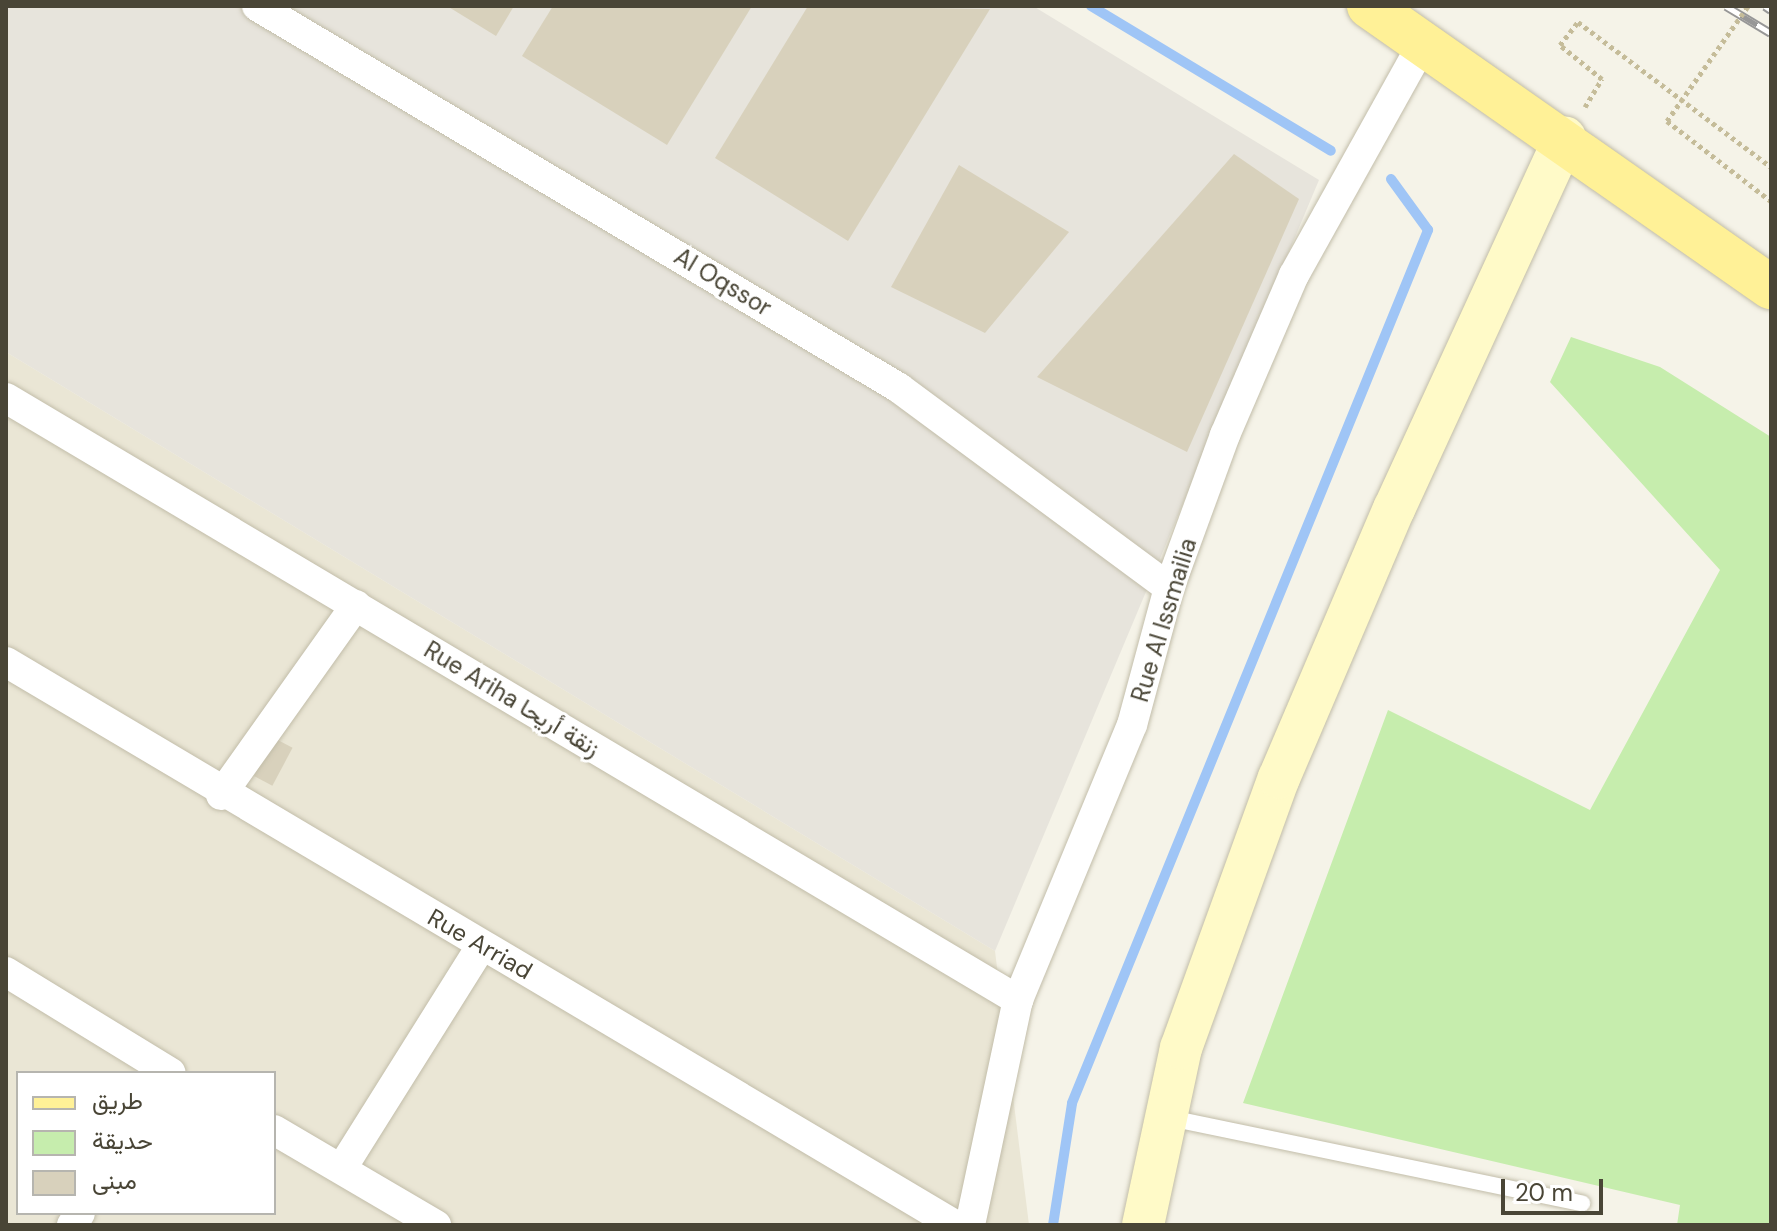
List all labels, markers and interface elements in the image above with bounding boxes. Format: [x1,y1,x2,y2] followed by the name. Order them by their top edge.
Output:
[669,242,777,322] street label: Al Oqssor
[1125,535,1203,705] street label: Rue Al Issmailia
[419,635,605,763] street label: Rue Ariha زنقة أريحا
[423,903,537,985] street label: Rue Arriad
[16,1071,276,1215] legend
[92,1085,143,1116] text: طريق
[92,1125,153,1156] text: حديقة
[1505,1163,1607,1213] scale bar
[92,1165,137,1196] text: مبنى
[1515,1177,1573,1208] text: 20 m

